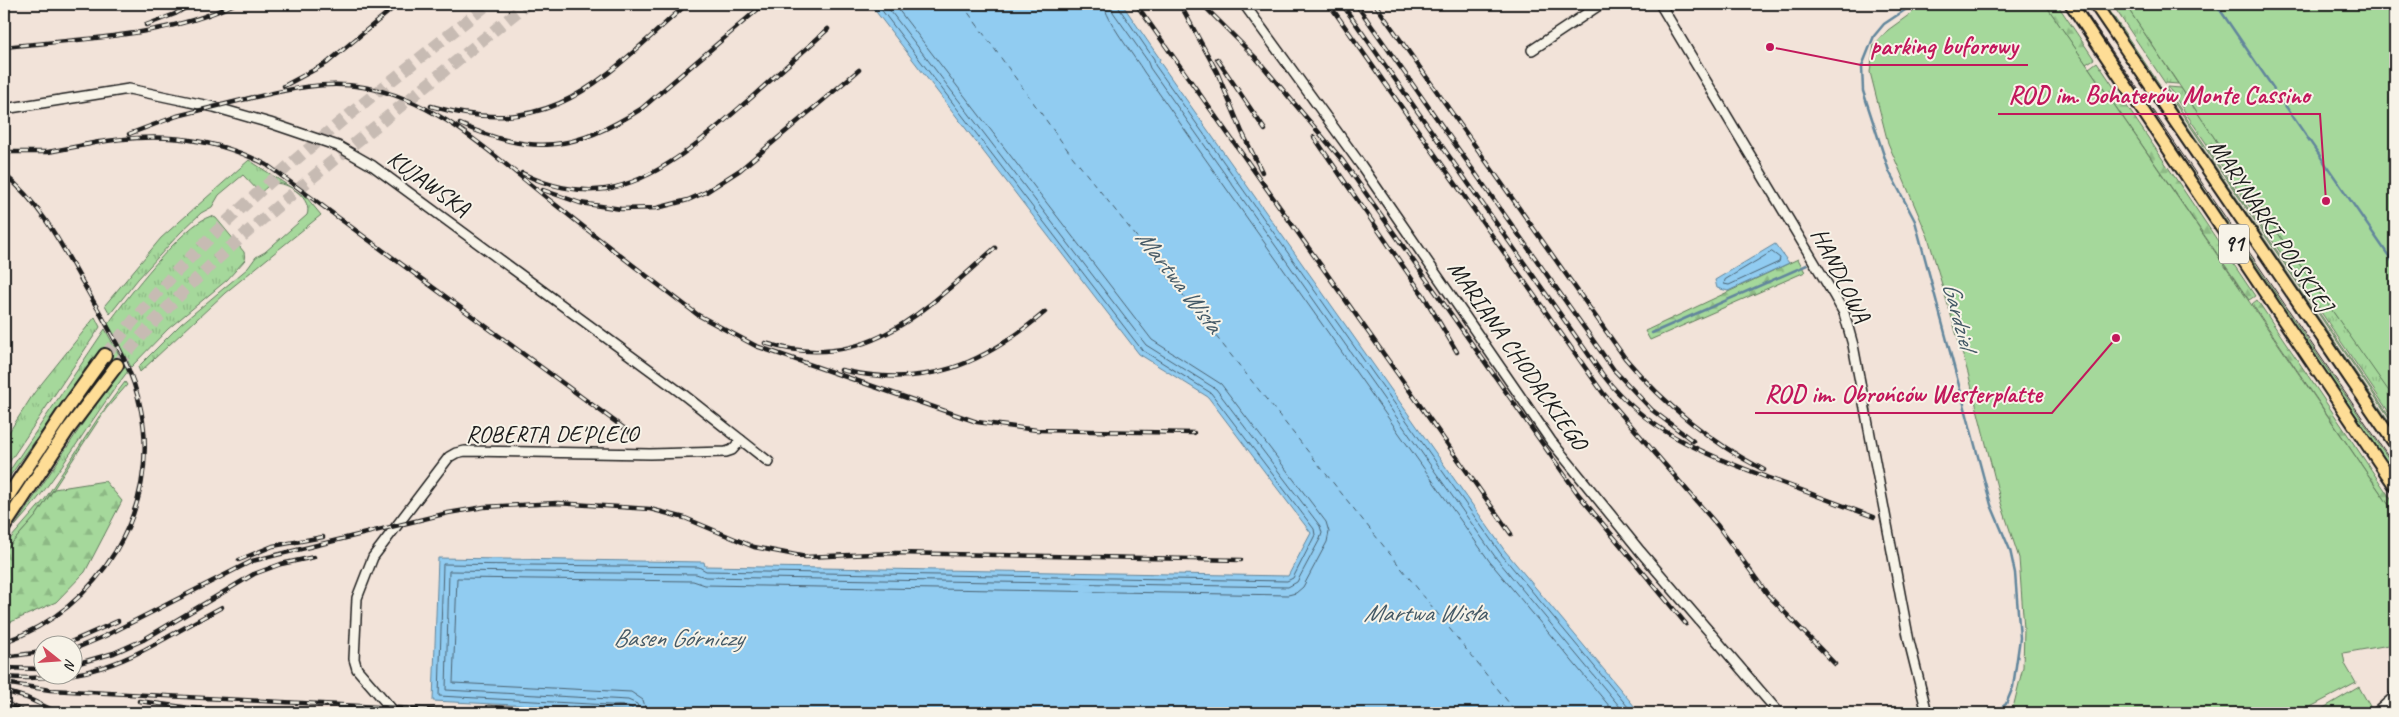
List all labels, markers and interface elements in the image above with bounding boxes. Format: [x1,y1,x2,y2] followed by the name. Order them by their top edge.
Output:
[1861,25,2028,65] callout: parking buforowy
[1871,30,2020,62] text: parking buforowy
[1998,74,2320,114] callout: ROD im. Bohaterów Monte Cassino
[2008,79,2313,111] text: ROD im. Bohaterów Monte Cassino
[2202,133,2342,320] street label: MARYNARKI POLSKIEJ
[382,143,477,224] street label: KUJAWSKA
[1129,223,1231,341] water label: Martwa Wisła
[1804,223,1878,328] street label: HANDLOWA
[2219,224,2249,264] road number: 91
[1441,254,1596,458] street label: MARIANA CHODACKIEGO
[1935,279,1985,360] water label: Gardziel
[1755,373,2052,413] callout: ROD im. Obrońców Westerplatte
[1764,378,2044,410] text: ROD im. Obrońców Westerplatte
[466,419,640,449] street label: ROBERTA DE'PLELO
[1364,597,1489,629] water label: Martwa Wisła
[613,622,747,654] water label: Basen Górniczy
[32,634,82,684] north arrow
[60,657,79,673] text: N

